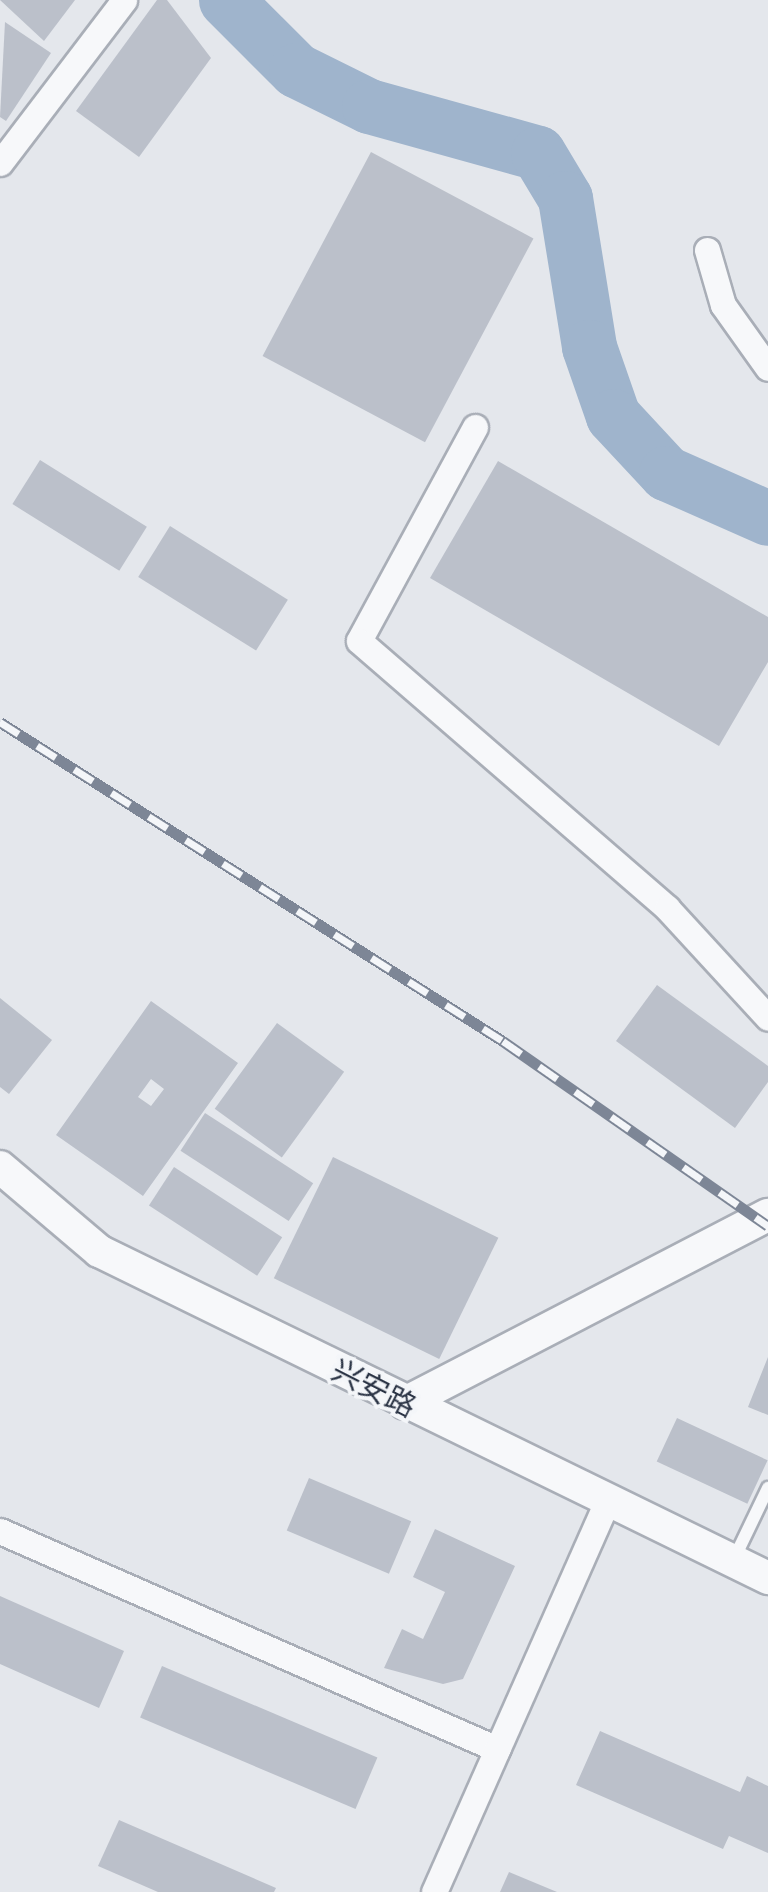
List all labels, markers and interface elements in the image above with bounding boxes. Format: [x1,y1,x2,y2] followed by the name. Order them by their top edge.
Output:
[326,1352,422,1424] street label: 兴安路

